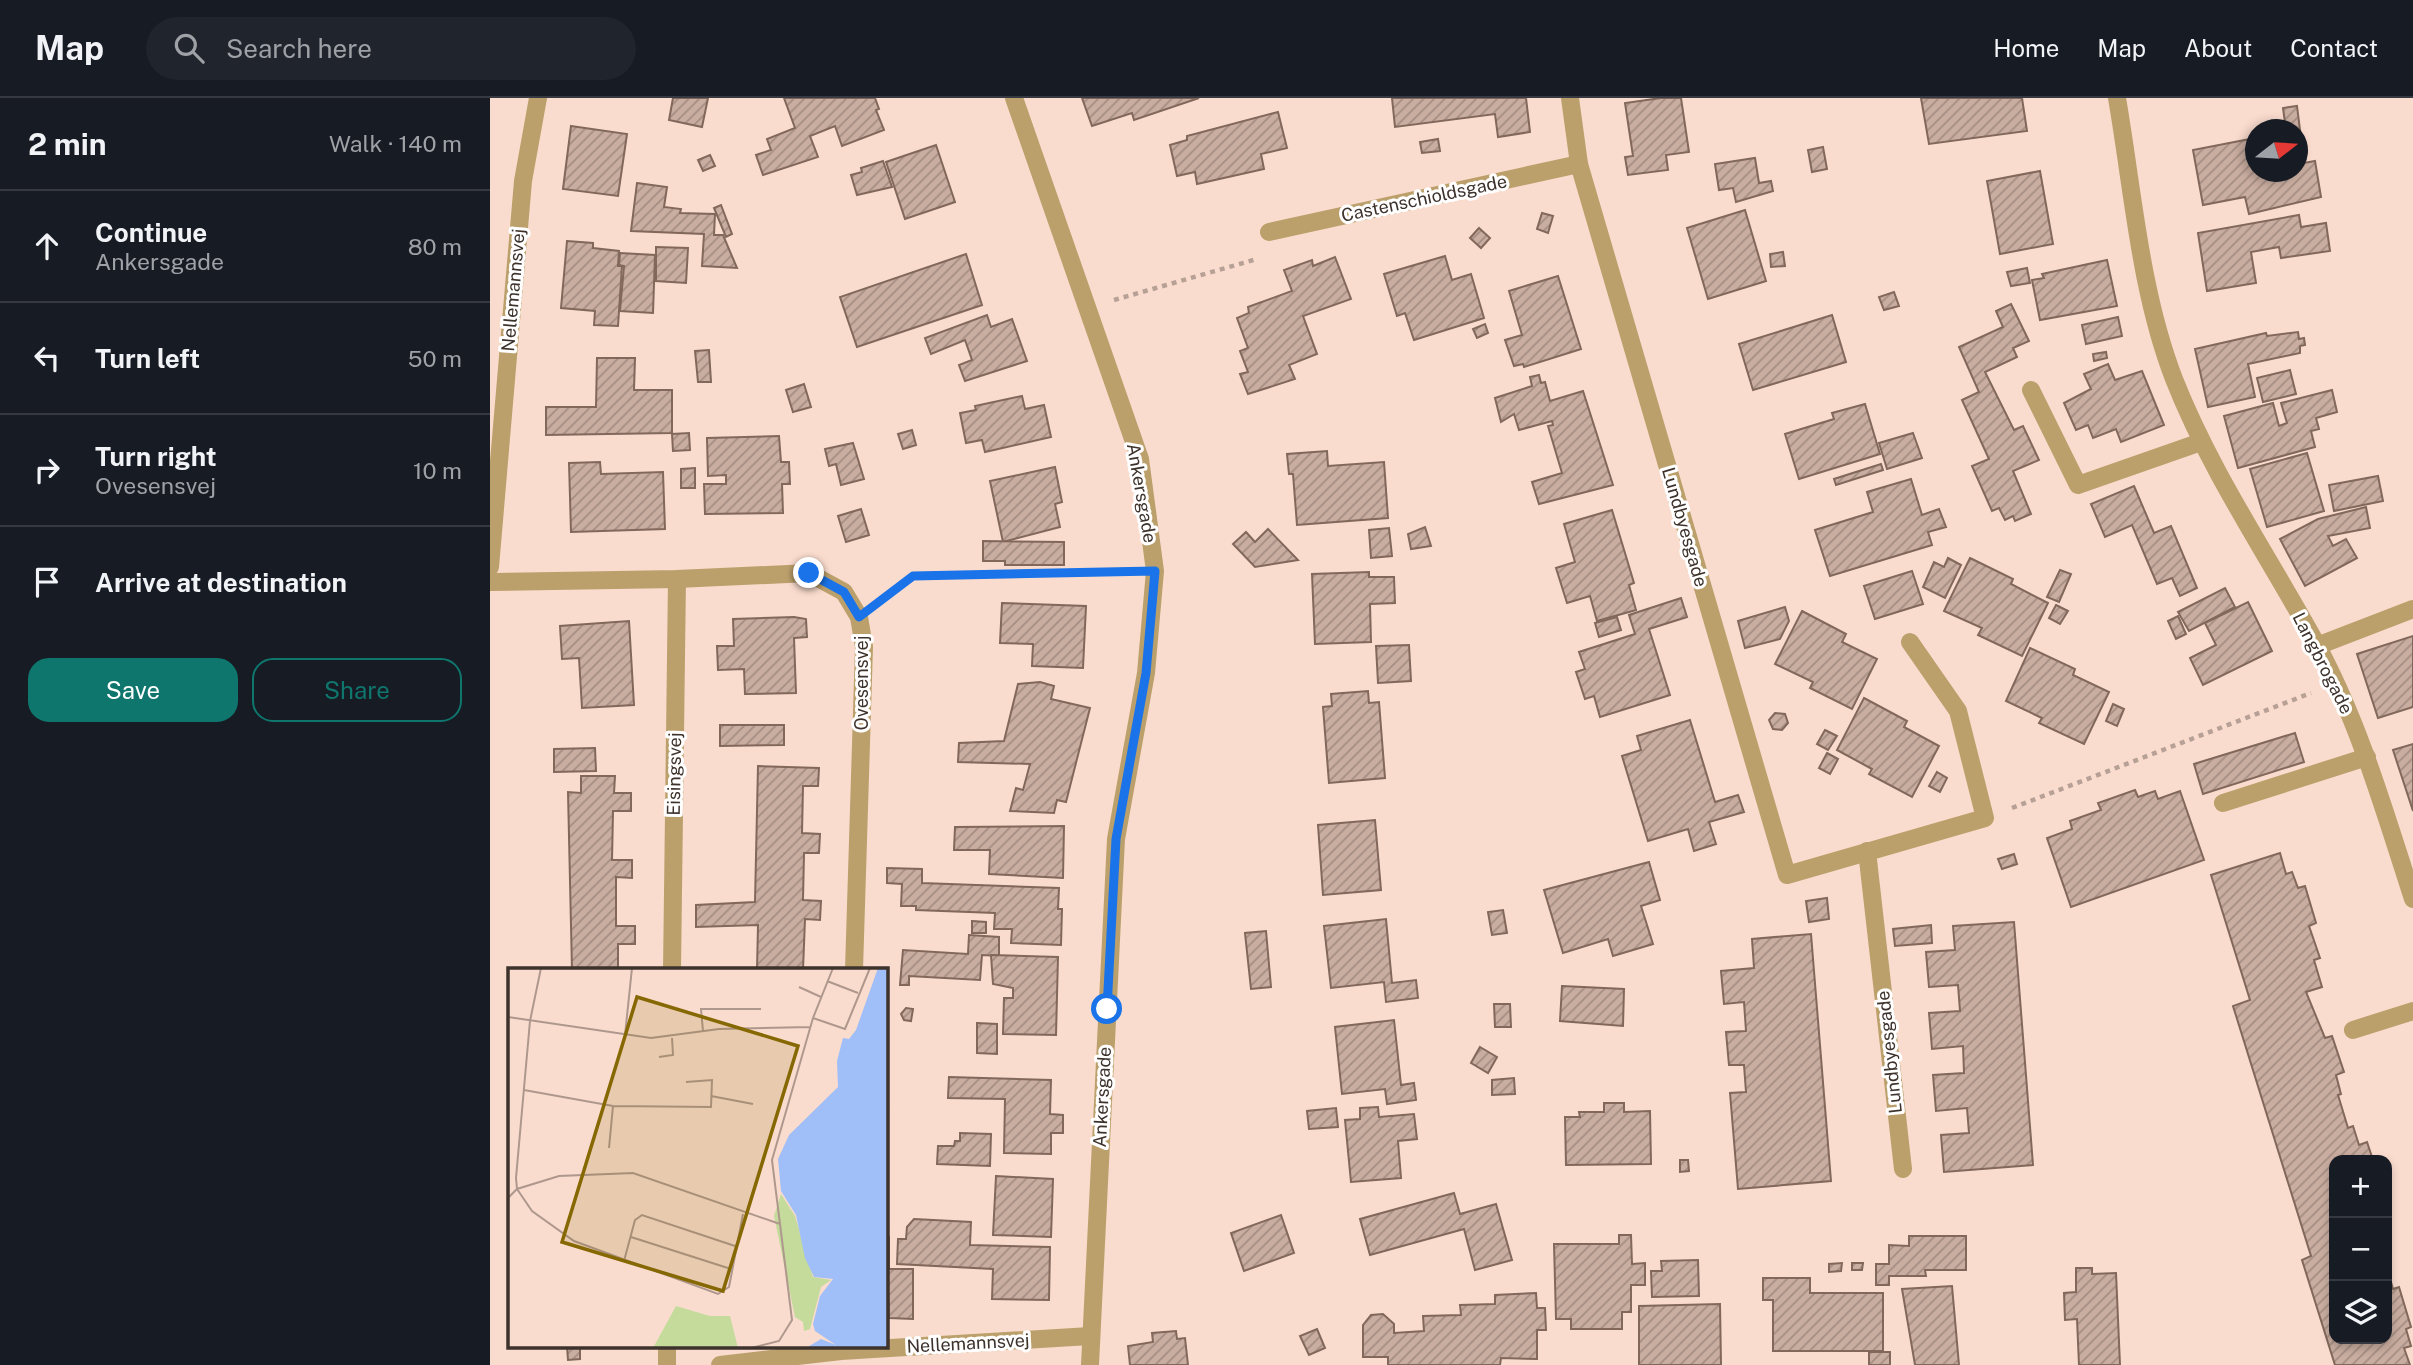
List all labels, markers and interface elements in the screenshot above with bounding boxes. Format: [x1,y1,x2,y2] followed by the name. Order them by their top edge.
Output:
[146,17,636,80] search box
[35,29,104,67] text: Map
[170,29,208,67] icon: search
[226,33,372,64] text: Search here
[1993,34,2059,62] text: Home
[2097,34,2146,62] text: Map
[2184,34,2252,62] text: About
[2290,34,2378,62] text: Contact
[2245,119,2308,182] north arrow
[28,126,107,162] text: 2 min
[329,130,462,157] text: Walk · 140 m
[1339,170,1509,226] street label: Castenschioldsgade
[95,217,207,248] text: Continue
[28,227,66,265] icon: ahead
[497,228,529,352] street label: Nellemannsvej
[408,233,462,260] text: 80 m
[95,248,224,275] text: Ankersgade
[28,339,66,377] icon: left
[95,343,200,374] text: Turn left
[408,345,462,372] text: 50 m
[95,441,217,472] text: Turn right
[1123,441,1161,545] street label: Ankersgade
[28,451,66,489] icon: right
[413,457,462,484] text: 10 m
[1658,465,1712,589] street label: Lundbyesgade
[95,472,216,499] text: Ovesensvej
[793,557,824,588] route end
[28,563,66,601] icon: arrive
[95,567,347,598] text: Arrive at destination
[2288,609,2358,717] street label: Langbrogade
[851,636,872,730] street label: Ovesensvej
[28,658,238,722] button: Save
[252,658,462,722] button: Share
[663,732,685,816] street label: Eisingsvej
[508,968,887,1348] inset map
[1872,990,1906,1114] street label: Lundbyesgade
[1091,993,1122,1024] route start
[1089,1046,1115,1148] street label: Ankersgade
[2329,1155,2392,1344] map controls
[2329,1155,2392,1218] button: +
[2329,1218,2392,1281] button: −
[2329,1281,2392,1344] button: layers
[906,1329,1030,1357] street label: Nellemannsvej

